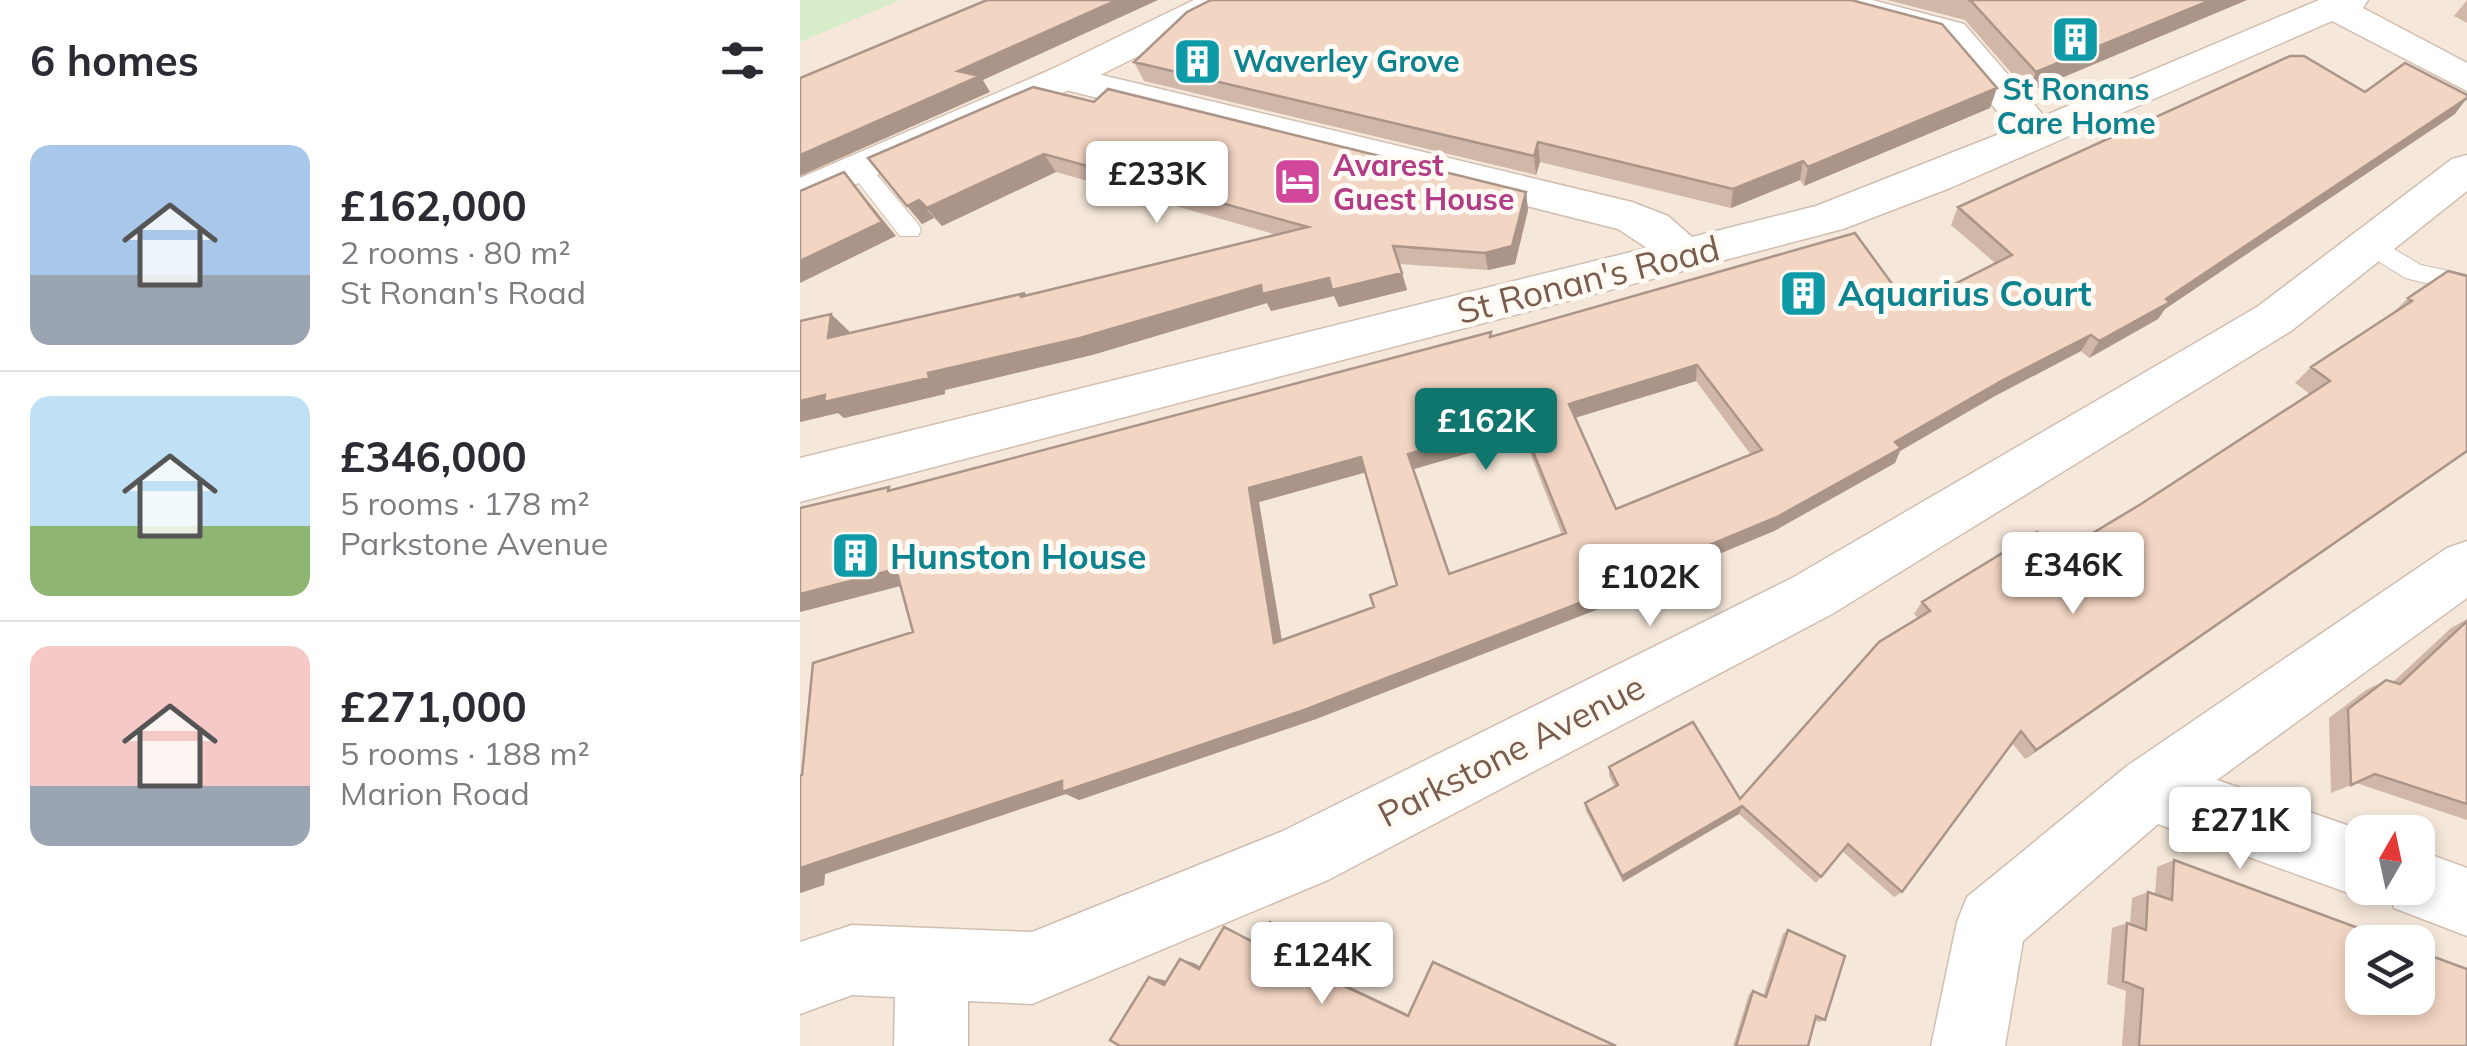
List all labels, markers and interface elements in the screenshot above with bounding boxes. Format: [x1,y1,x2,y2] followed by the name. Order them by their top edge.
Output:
[2050,14,2102,66] building icon: St Ronans Care Home
[715,33,770,88] icon: filters
[30,34,199,87] text: 6 homes
[1172,35,1224,87] building icon: Waverley Grove
[1233,42,1460,80] place label: Waverley Grove
[1996,70,2156,142] place label: St Ronans Care Home
[1087,141,1227,226] pin: £233K
[1333,146,1514,218] place label: Avarest Guest House
[1108,153,1206,193] text: £233K
[1272,156,1324,208] hotel icon: Avarest Guest House
[340,179,527,232] text: £162,000
[110,185,230,305] icon: home
[1452,225,1724,333] street label: St Ronan's Road
[340,232,571,272] text: 2 rooms · 80 m²
[1777,267,1829,319] building icon: Aquarius Court
[1838,271,2092,315] place label: Aquarius Court
[340,272,586,312] text: St Ronan's Road
[1416,388,1556,473] pin: £162K
[1437,400,1535,440] text: £162K
[340,430,527,483] text: £346,000
[110,436,230,556] icon: home
[340,483,590,523] text: 5 rooms · 178 m²
[340,523,608,563] text: Parkstone Avenue
[829,530,881,582] building icon: Hunston House
[2003,532,2143,617] pin: £346K
[890,534,1146,578] place label: Hunston House
[1580,544,1720,629] pin: £102K
[2024,544,2122,584] text: £346K
[1601,556,1699,596] text: £102K
[1370,664,1652,836] street label: Parkstone Avenue
[340,680,527,733] text: £271,000
[110,686,230,806] icon: home
[340,733,590,773] text: 5 rooms · 188 m²
[340,773,530,813] text: Marion Road
[2170,787,2310,872] pin: £271K
[2191,799,2289,839] text: £271K
[2345,815,2435,905] north arrow
[2345,815,2435,1015] map controls
[1252,922,1392,1007] pin: £124K
[2345,925,2435,1015] button: layers
[1273,934,1371,974] text: £124K

